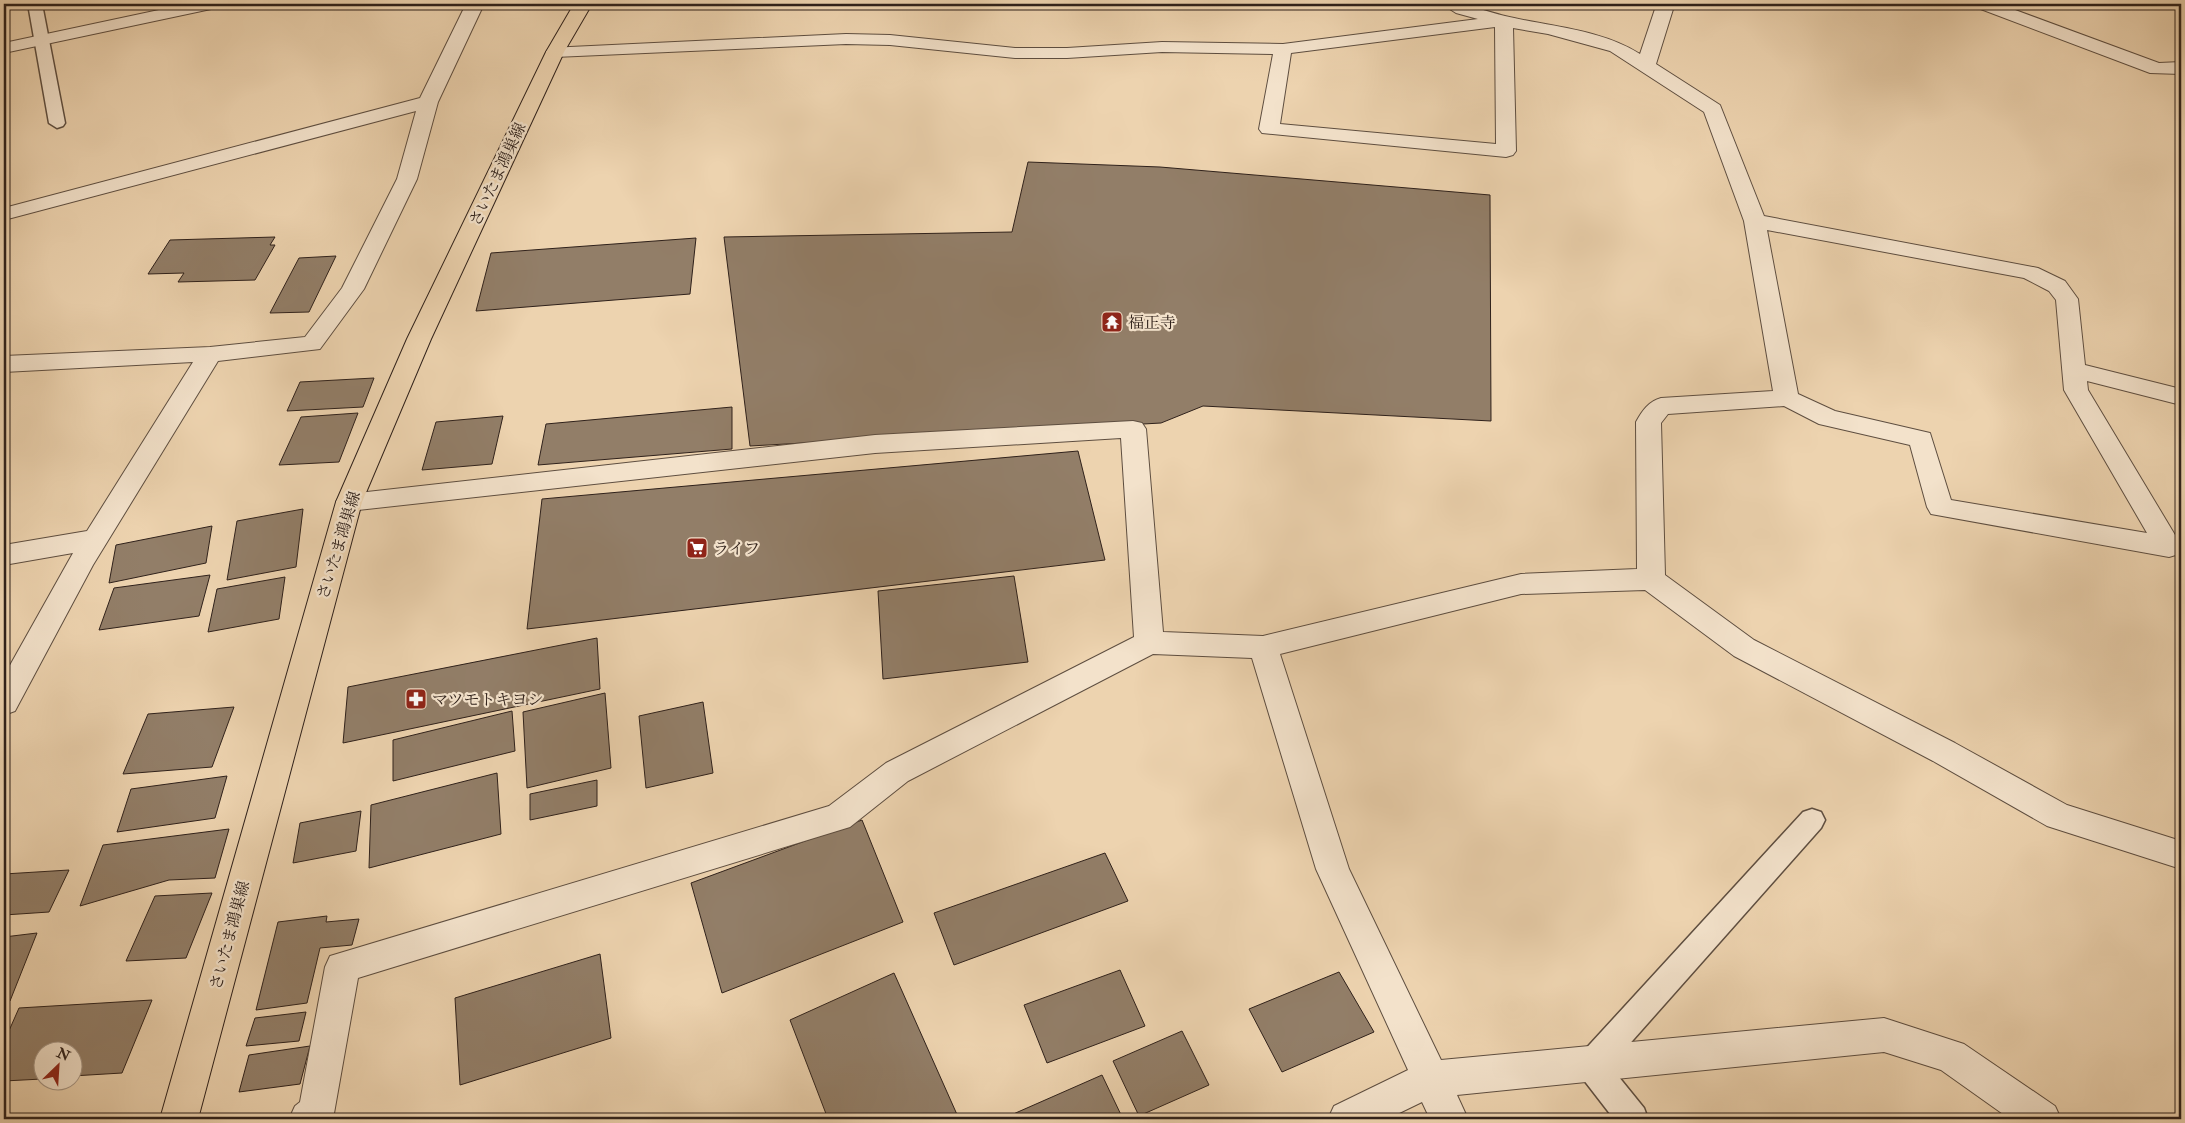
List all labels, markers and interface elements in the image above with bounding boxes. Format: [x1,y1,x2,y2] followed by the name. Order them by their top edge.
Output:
[465,119,531,229] street label: さいたま鴻巣線
[1100,310,1124,334] temple icon: 福正寺
[1128,313,1176,333] place label: 福正寺
[313,489,365,602] street label: さいたま鴻巣線
[685,536,709,560] supermarket icon: ライフ
[713,539,760,559] place label: ライフ
[404,687,428,711] pharmacy icon: マツモトキヨシ
[432,690,544,710] place label: マツモトキヨシ
[206,879,254,992] street label: さいたま鴻巣線
[32,1040,82,1090] north arrow
[53,1044,73,1065] text: N

